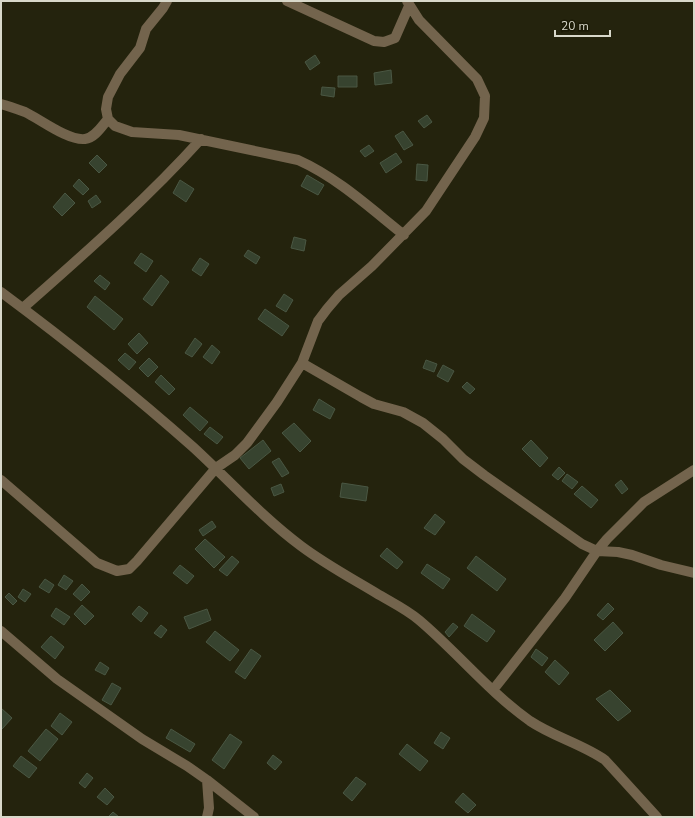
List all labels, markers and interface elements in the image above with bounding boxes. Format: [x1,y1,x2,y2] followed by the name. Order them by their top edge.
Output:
[555,12,610,38] scale bar
[561,18,589,34] text: 20 m

